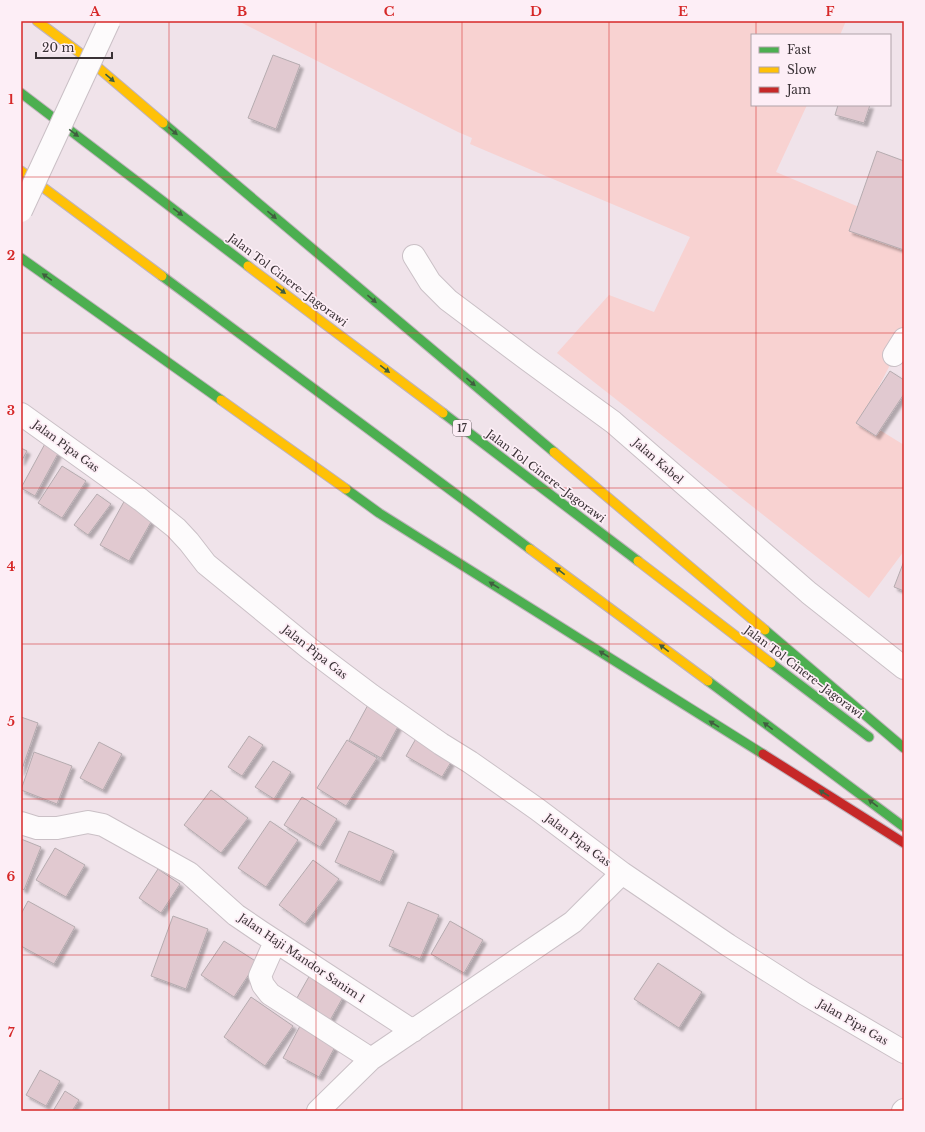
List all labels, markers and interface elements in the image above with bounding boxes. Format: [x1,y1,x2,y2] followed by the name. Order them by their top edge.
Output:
[89,3,101,20] text: A
[237,3,247,20] text: B
[384,3,395,20] text: C
[530,3,542,20] text: D
[678,3,688,20] text: E
[826,3,835,20] text: F
[36,34,112,60] scale bar
[751,34,891,106] legend
[42,40,74,55] text: 20 m
[787,42,812,57] text: Fast
[787,62,817,77] text: Slow
[104,73,115,82] one-way arrow
[785,82,811,97] text: Jam
[8,91,14,108] text: 1
[167,127,178,136] one-way arrow
[69,129,80,137] one-way arrow
[172,208,183,216] one-way arrow
[267,210,278,219] one-way arrow
[224,229,351,330] street label: Jalan Tol Cinere–Jagorawi
[7,247,15,264] text: 2
[42,273,53,281] one-way arrow
[276,286,287,295] one-way arrow
[366,294,377,303] one-way arrow
[380,365,390,373] one-way arrow
[466,378,477,387] one-way arrow
[7,402,15,419] text: 3
[28,416,102,475] street label: Jalan Pipa Gas
[453,420,471,436] road number: 17
[482,425,609,526] street label: Jalan Tol Cinere–Jagorawi
[628,434,686,487] street label: Jalan Kabel
[7,558,16,575] text: 4
[554,567,565,575] one-way arrow
[488,581,499,589] one-way arrow
[278,621,350,682] street label: Jalan Pipa Gas
[740,621,867,722] street label: Jalan Tol Cinere–Jagorawi
[659,645,669,653] one-way arrow
[598,651,609,658] one-way arrow
[7,713,15,730] text: 5
[708,720,720,727] one-way arrow
[763,722,774,730] one-way arrow
[819,789,829,797] one-way arrow
[867,799,878,808] one-way arrow
[541,809,614,869] street label: Jalan Pipa Gas
[7,868,16,885] text: 6
[234,909,368,1006] street label: Jalan Haji Mandor Sanim 1
[814,995,891,1048] street label: Jalan Pipa Gas
[8,1024,15,1041] text: 7

